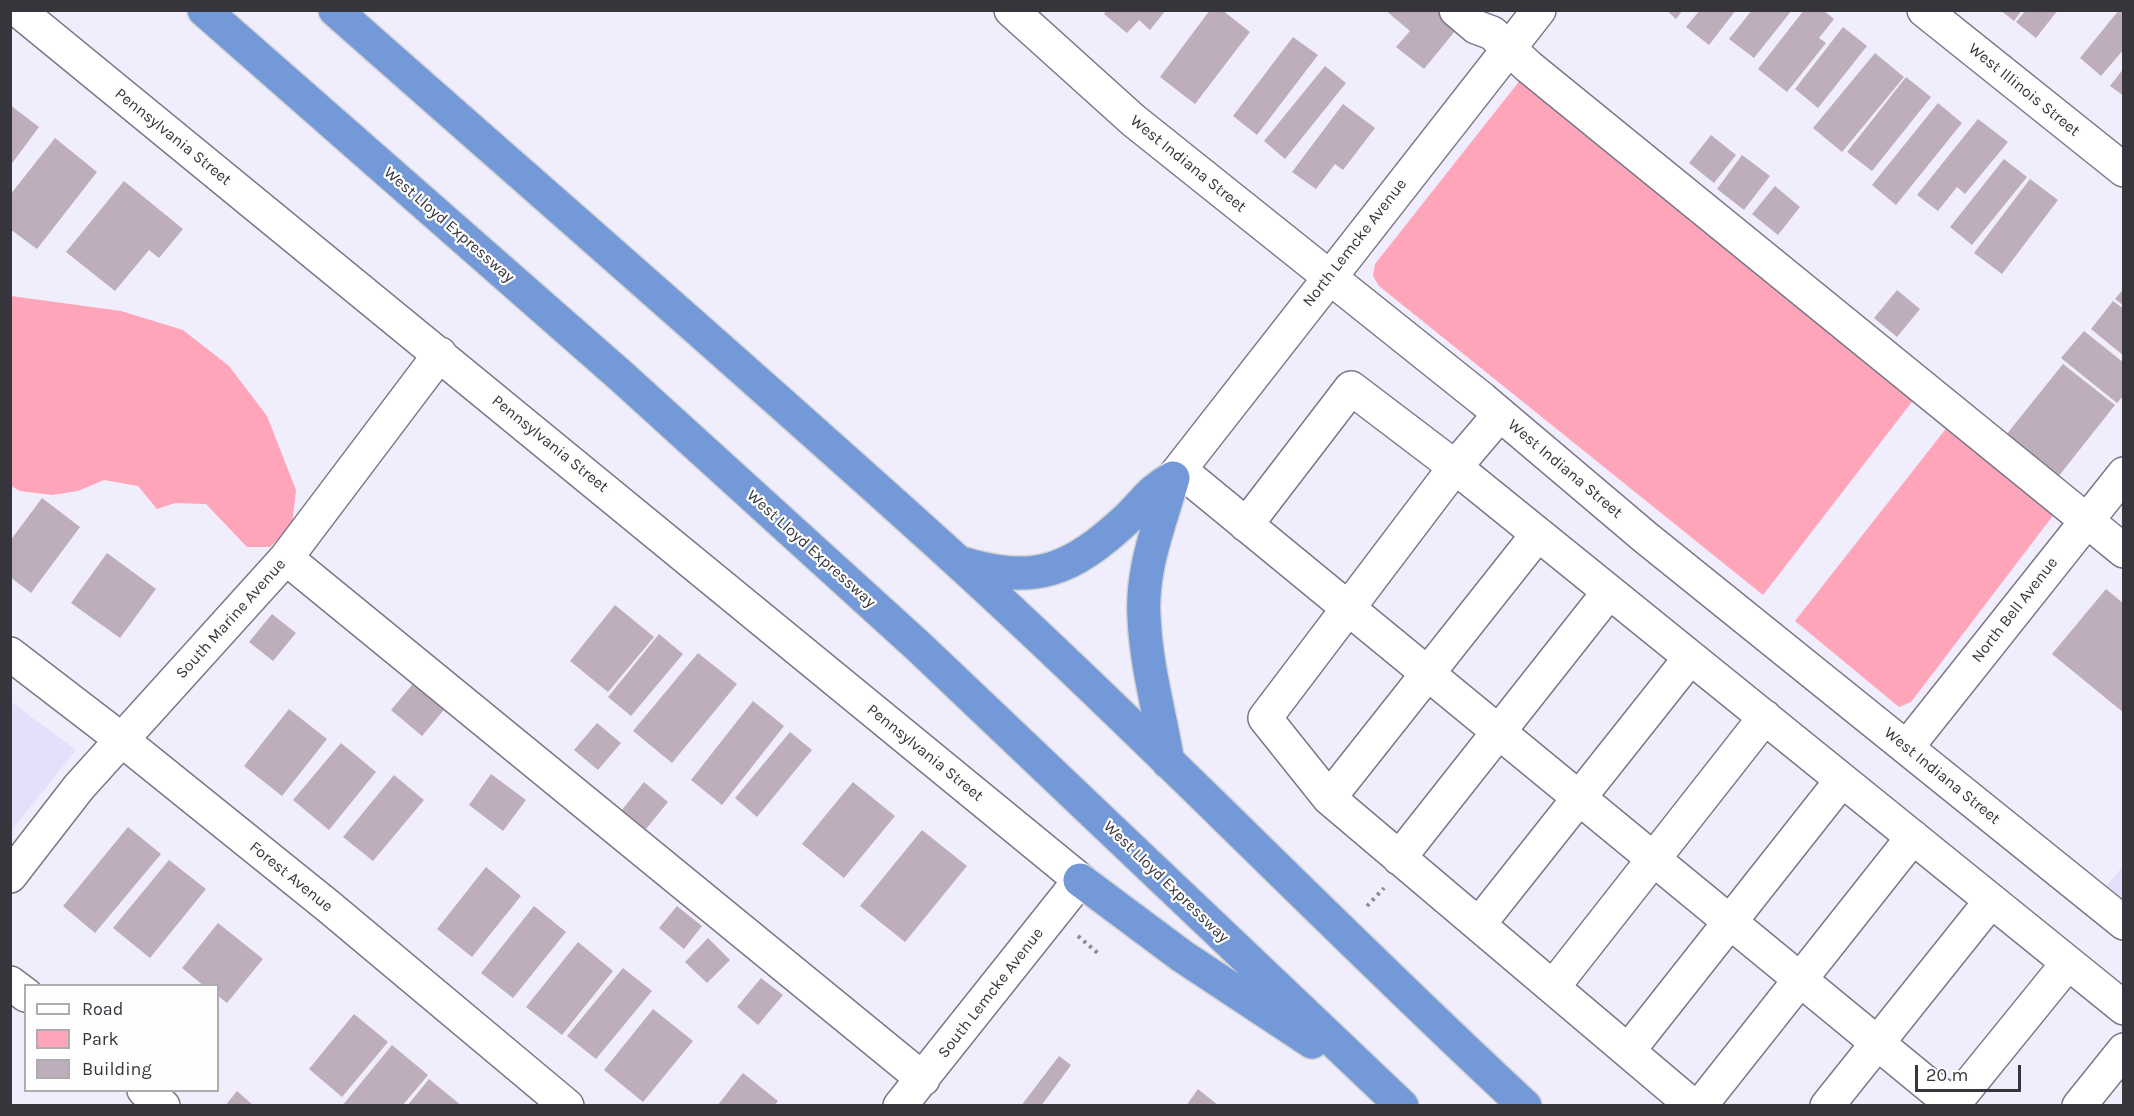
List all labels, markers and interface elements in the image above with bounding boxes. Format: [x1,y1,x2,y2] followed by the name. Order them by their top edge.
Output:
[1964,39,2084,141] street label: West Illinois Street
[111,84,235,190] street label: Pennsylvania Street
[1126,111,1250,217] street label: West Indiana Street
[380,163,518,287] street label: West Lloyd Expressway
[1299,175,1411,311] street label: North Lemcke Avenue
[488,391,612,497] street label: Pennsylvania Street
[1504,415,1626,523] street label: West Indiana Street
[743,486,879,612] street label: West Lloyd Expressway
[1968,553,2062,667] street label: North Bell Avenue
[172,555,290,683] street label: South Marine Avenue
[863,700,987,806] street label: Pennsylvania Street
[1880,723,2004,829] street label: West Indiana Street
[1099,817,1233,947] street label: West Lloyd Expressway
[245,838,337,916] street label: Forest Avenue
[934,924,1048,1062] street label: South Lemcke Avenue
[24,984,219,1092] legend
[82,998,123,1020] text: Road
[82,1028,119,1050] text: Park
[1918,1053,2024,1091] scale bar
[82,1058,152,1080] text: Building
[1926,1064,1968,1086] text: 20 m

